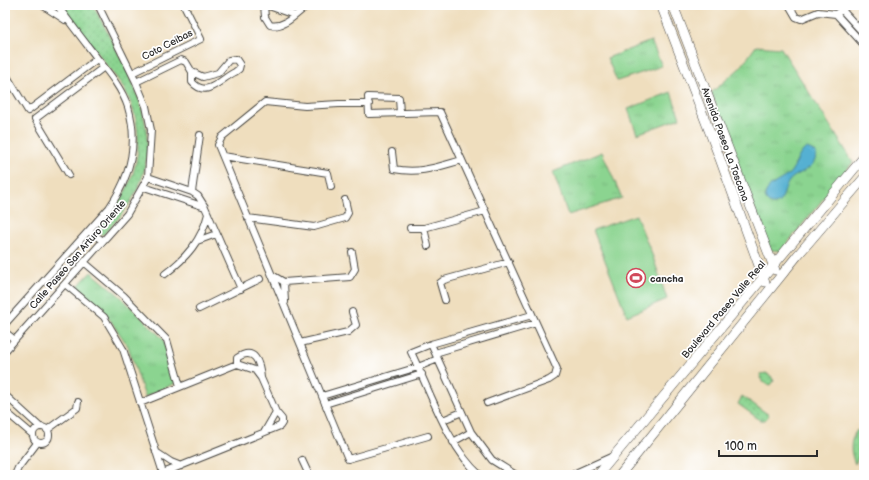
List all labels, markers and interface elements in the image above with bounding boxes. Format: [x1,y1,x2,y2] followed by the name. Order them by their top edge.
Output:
[140,27,195,63] street label: Coto Ceibas
[699,86,751,203] street label: Avenida Paseo La Toscana
[27,198,128,312] street label: Calle Paseo San Arturo Oriente
[679,258,768,361] street label: Boulevard Paseo Valle Real
[625,267,647,289] sports icon: cancha
[650,273,684,285] place label: cancha
[719,432,817,458] scale bar
[725,439,757,454] text: 100 m

